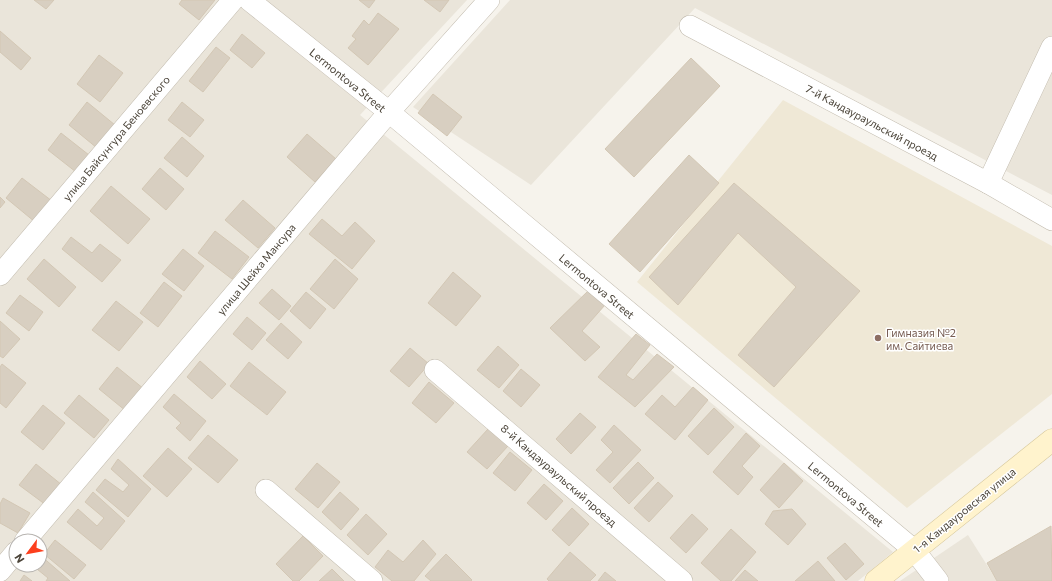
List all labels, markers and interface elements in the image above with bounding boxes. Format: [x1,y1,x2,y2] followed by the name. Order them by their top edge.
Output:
[307,45,389,115] street label: Lermontova Street
[60,72,172,203] street label: улица Байсунгура Беноевского
[804,81,941,163] street label: 7-й Кандаураульский проезд
[214,221,298,317] street label: улица Шейха Мансура
[557,251,638,322] street label: Lermontova Street
[886,326,956,352] place label: Гимназия №2 им. Сайтиева
[873,333,883,343] marker: Гимназия №2 им. Сайтиева
[498,421,620,529] street label: 8-й Кандаураульский проезд
[806,459,887,530] street label: Lermontova Street
[910,465,1018,555] street label: 1-я Кандауровская улица
[8,533,48,573] north arrow
[11,552,27,566] text: N

